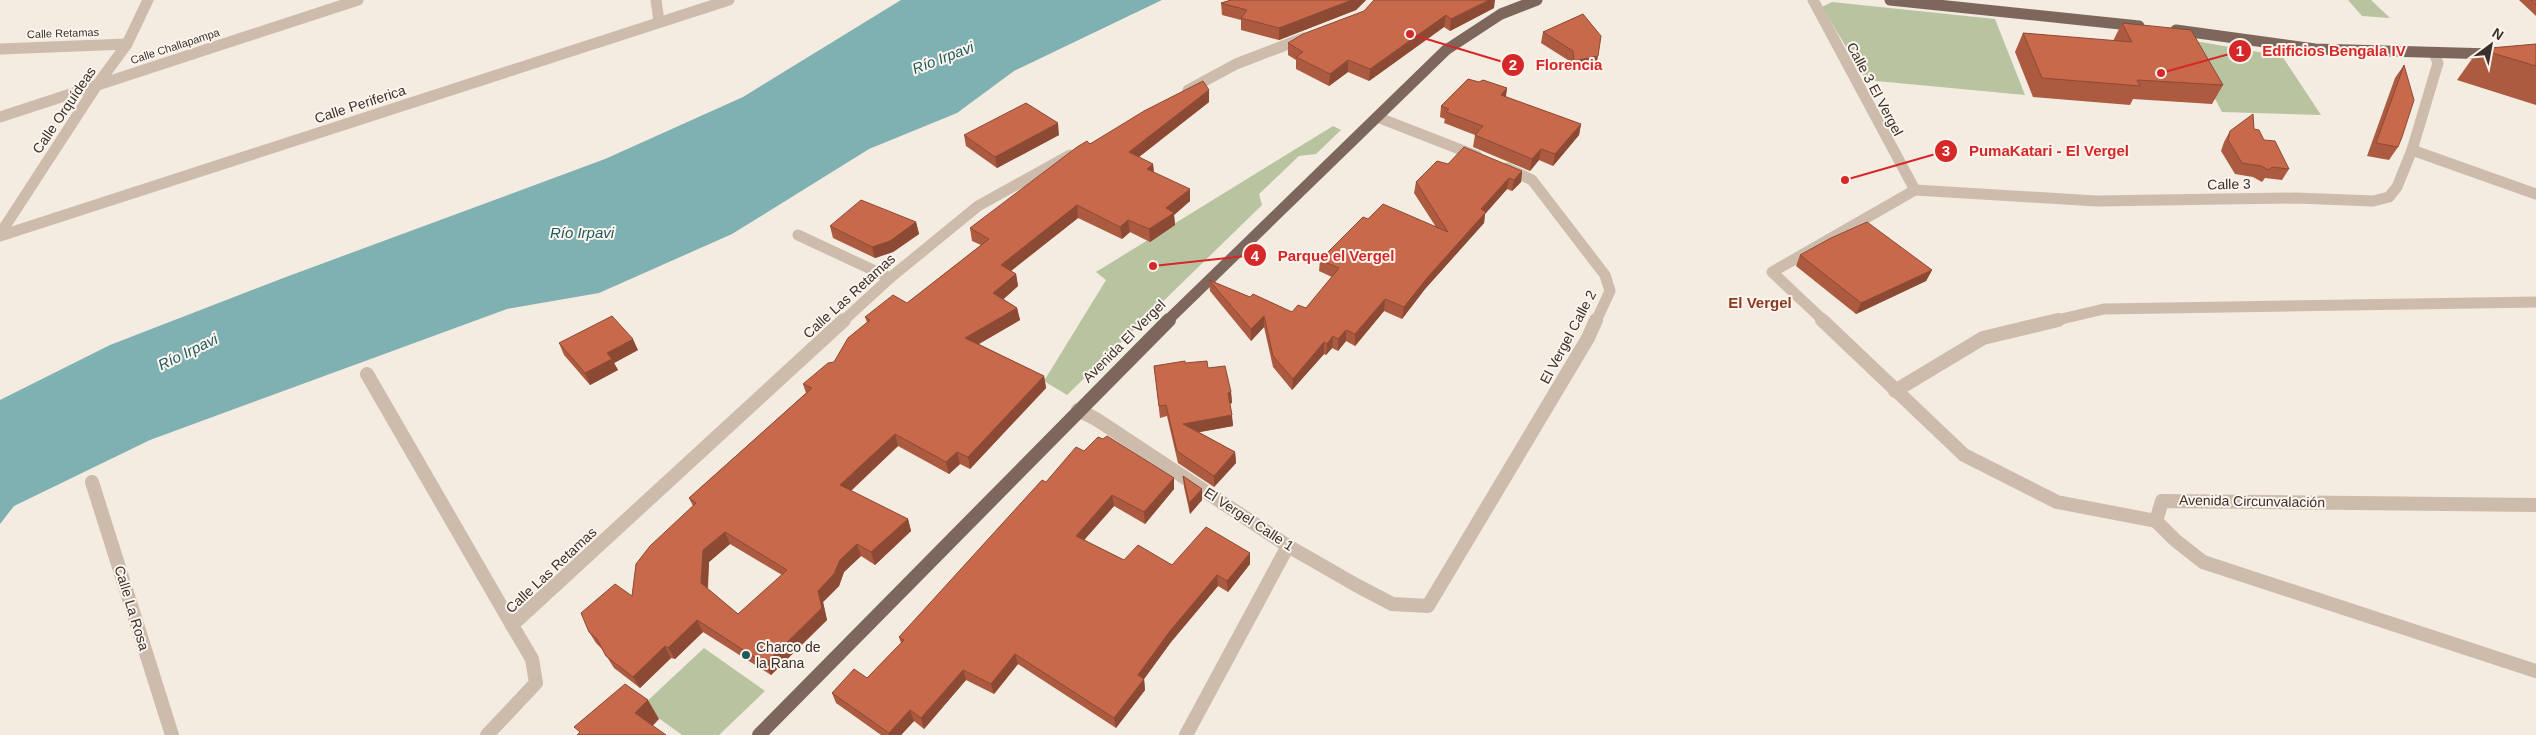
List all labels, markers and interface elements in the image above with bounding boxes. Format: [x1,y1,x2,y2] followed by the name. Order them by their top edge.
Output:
[2466,20,2516,70] north arrow
[2489,25,2506,43] text: N
[27,26,100,40] street label: Calle Retamas
[129,26,222,66] street label: Calle Challapampa
[2227,36,2415,66] callout: Edificios Bengala IV
[910,38,976,77] water label: Río Irpavi
[1844,40,1906,138] street label: Calle 3 El Vergel
[2236,42,2244,59] text: 1
[2262,42,2406,59] text: Edificios Bengala IV
[1500,50,1612,80] callout: Florencia
[1509,56,1517,73] text: 2
[1536,56,1603,73] text: Florencia
[29,64,99,156] street label: Calle Orquídeas
[312,82,408,126] street label: Calle Periferica
[1934,136,2139,166] callout: PumaKatari - El Vergel
[1942,142,1950,159] text: 3
[1969,142,2129,159] text: PumaKatari - El Vergel
[2207,176,2251,192] street label: Calle 3
[550,224,615,241] water label: Río Irpavi
[1243,240,1405,270] callout: Parque el Vergel
[1251,247,1260,264] text: 4
[1278,247,1394,264] text: Parque el Vergel
[800,250,898,342] street label: Calle Las Retamas
[1537,287,1599,386] street label: El Vergel Calle 2
[1728,294,1792,311] district label: El Vergel
[1079,296,1169,386] street label: Avenida El Vergel
[155,330,221,373] water label: Río Irpavi
[1201,484,1297,554] street label: El Vergel Calle 1
[2179,492,2325,510] street label: Avenida Circunvalación
[502,524,600,616] street label: Calle Las Retamas
[111,564,153,653] street label: Calle La Rosa
[756,639,821,671] place label: Charco de la Rana
[740,649,752,661] marker: Charco de la Rana

